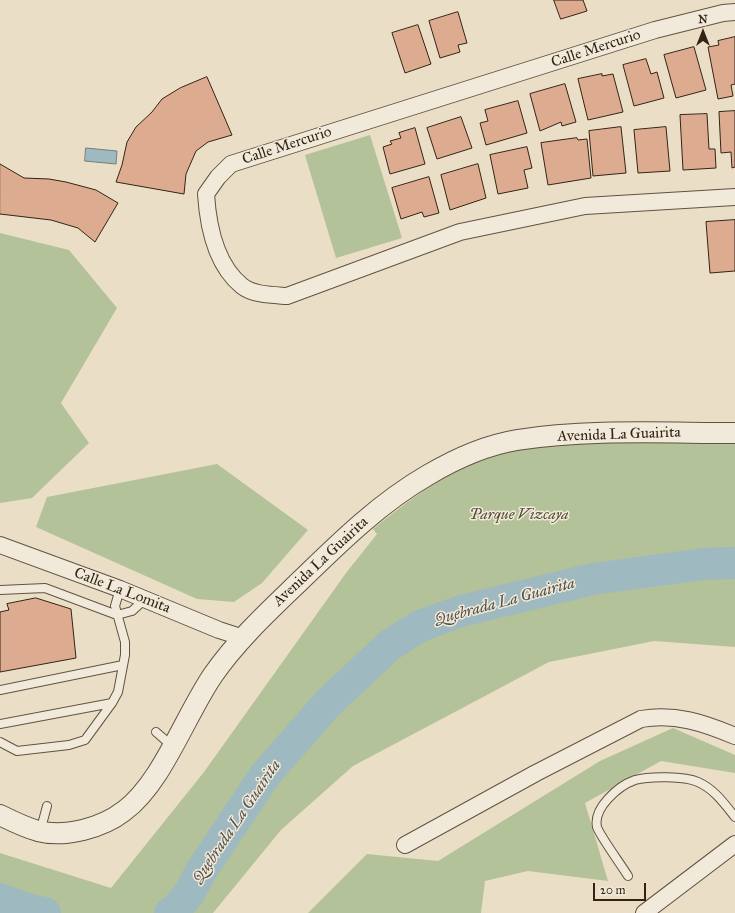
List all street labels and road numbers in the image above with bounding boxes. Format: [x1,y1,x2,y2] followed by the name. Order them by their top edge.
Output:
[549,26,643,72] street label: Calle Mercurio
[240,123,334,169] street label: Calle Mercurio
[557,424,681,446] street label: Avenida La Guairita
[270,513,372,611] street label: Avenida La Guairita
[71,564,173,618] street label: Calle La Lomita

